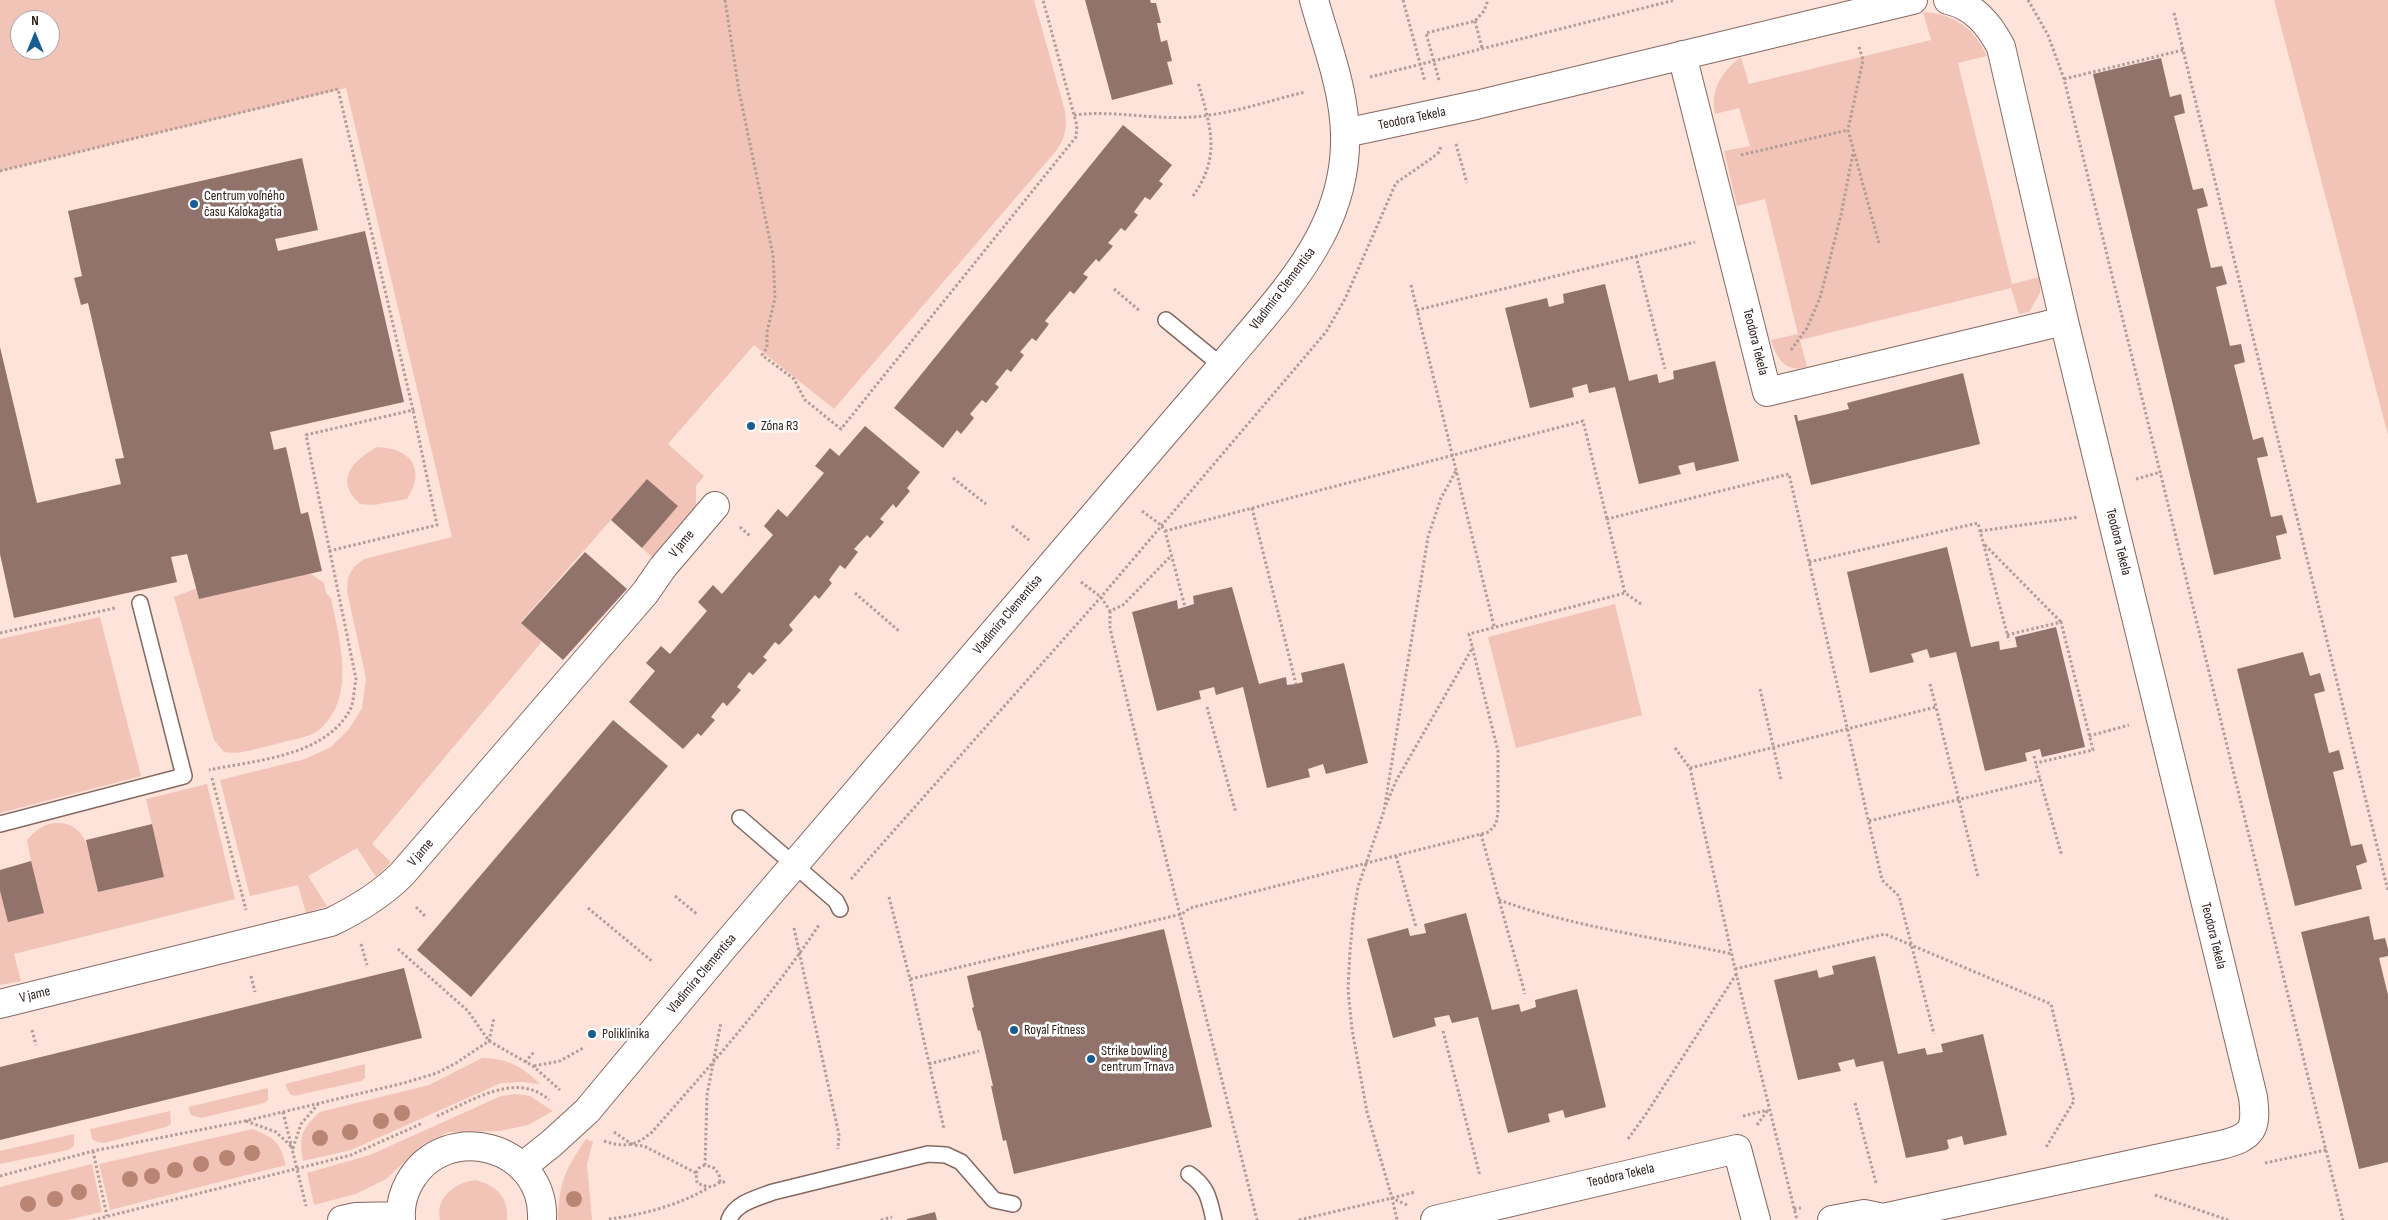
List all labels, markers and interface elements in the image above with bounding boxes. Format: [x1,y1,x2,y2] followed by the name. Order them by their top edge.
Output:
[10,10,60,60] north arrow
[31,12,39,29] text: N
[1377,104,1447,134] street label: Teodora Tekela
[204,188,285,220] place label: Centrum voľného času Kalokagatia
[188,198,200,210] marker: Centrum voľného času Kalokagatia
[1247,245,1319,333] street label: Vladimíra Clementisa
[1739,307,1771,377] street label: Teodora Tekela
[761,418,798,434] place label: Zóna R3
[745,420,757,432] marker: Zóna R3
[2102,507,2134,577] street label: Teodora Tekela
[666,527,698,561] street label: V jame
[970,572,1046,658] street label: Vladimíra Clementisa
[404,836,438,870] street label: V jame
[2197,901,2229,971] street label: Teodora Tekela
[664,931,740,1017] street label: Vladimíra Clementisa
[18,983,52,1007] street label: V jame
[1024,1022,1085,1038] place label: Royal Fitness
[1008,1024,1020,1036] marker: Royal Fitness
[602,1026,649,1042] place label: Poliklinika
[586,1028,598,1040] marker: Poliklinika
[1101,1043,1174,1076] place label: Strike bowling centrum Trnava
[1085,1053,1097,1065] marker: Strike bowling centrum Trnava
[1586,1160,1656,1192] street label: Teodora Tekela

